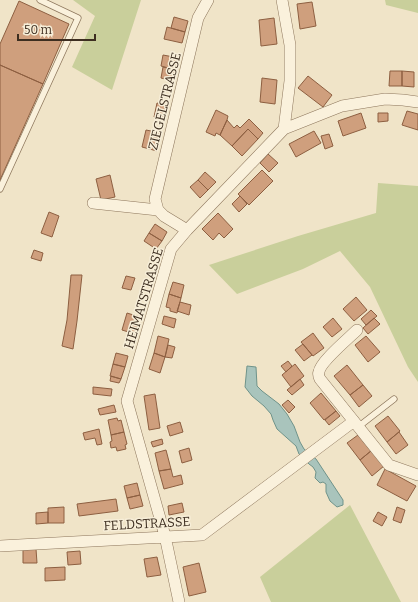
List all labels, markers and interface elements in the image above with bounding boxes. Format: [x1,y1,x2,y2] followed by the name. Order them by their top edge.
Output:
[18,16,95,42] scale bar
[24,23,53,37] text: 50 m
[145,51,184,151] street label: ZIEGELSTRASSE
[121,246,166,351] street label: HEIMATSTRASSE
[103,514,191,533] street label: FELDSTRASSE

